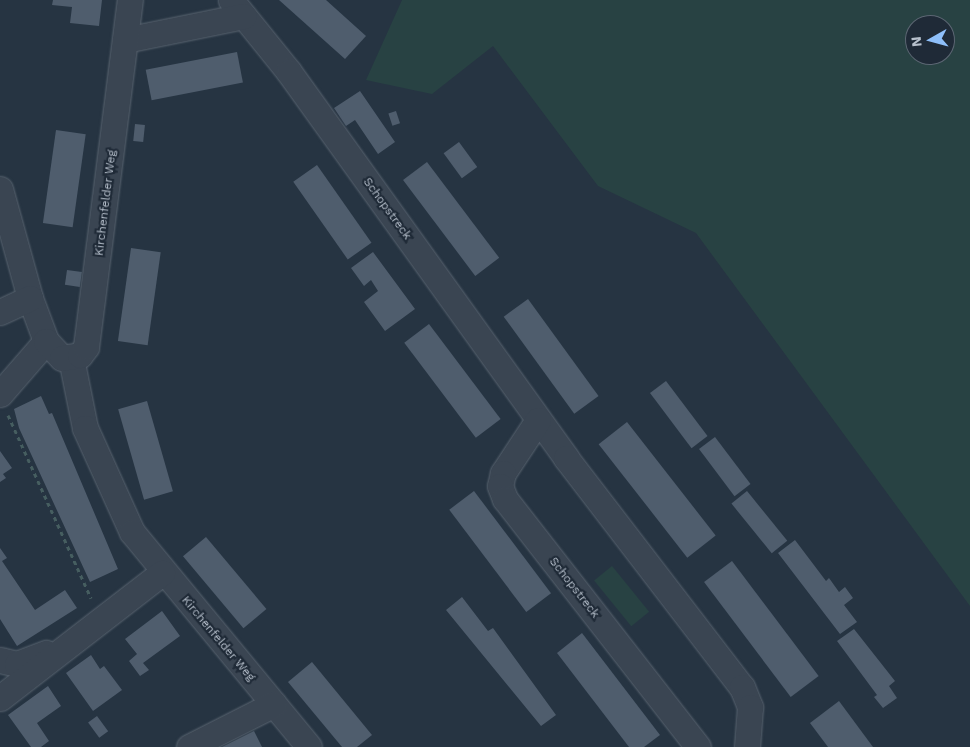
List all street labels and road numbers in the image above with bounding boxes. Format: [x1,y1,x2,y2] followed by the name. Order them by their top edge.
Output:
[92,149,120,257] street label: Kirchenfelder Weg
[360,175,414,243] street label: Schopstreck
[546,555,602,621] street label: Schopstreck
[178,593,258,685] street label: Kirchenfelder Weg

